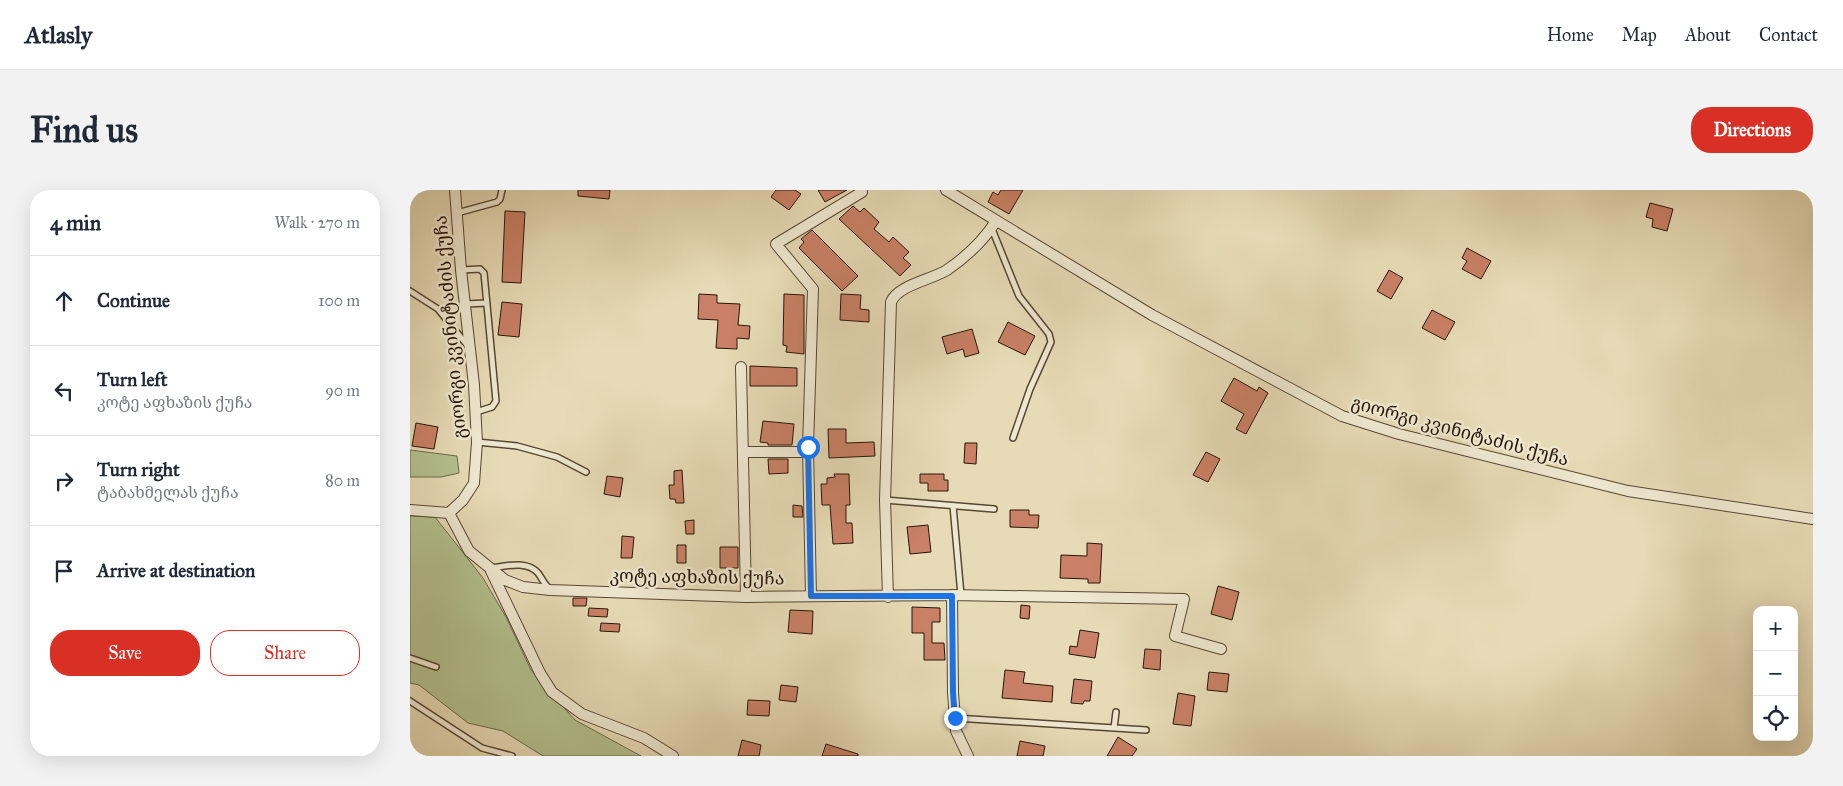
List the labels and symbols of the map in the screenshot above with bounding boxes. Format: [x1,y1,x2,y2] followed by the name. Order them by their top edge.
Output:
[429,214,471,440] street label: გიორგი კვინიტაძის ქუჩა
[1349,391,1571,471] street label: გიორგი კვინიტაძის ქუჩა
[797,436,820,459] route start
[609,564,785,590] street label: კოტე აფხაზის ქუჩა
[944,707,967,730] route end

